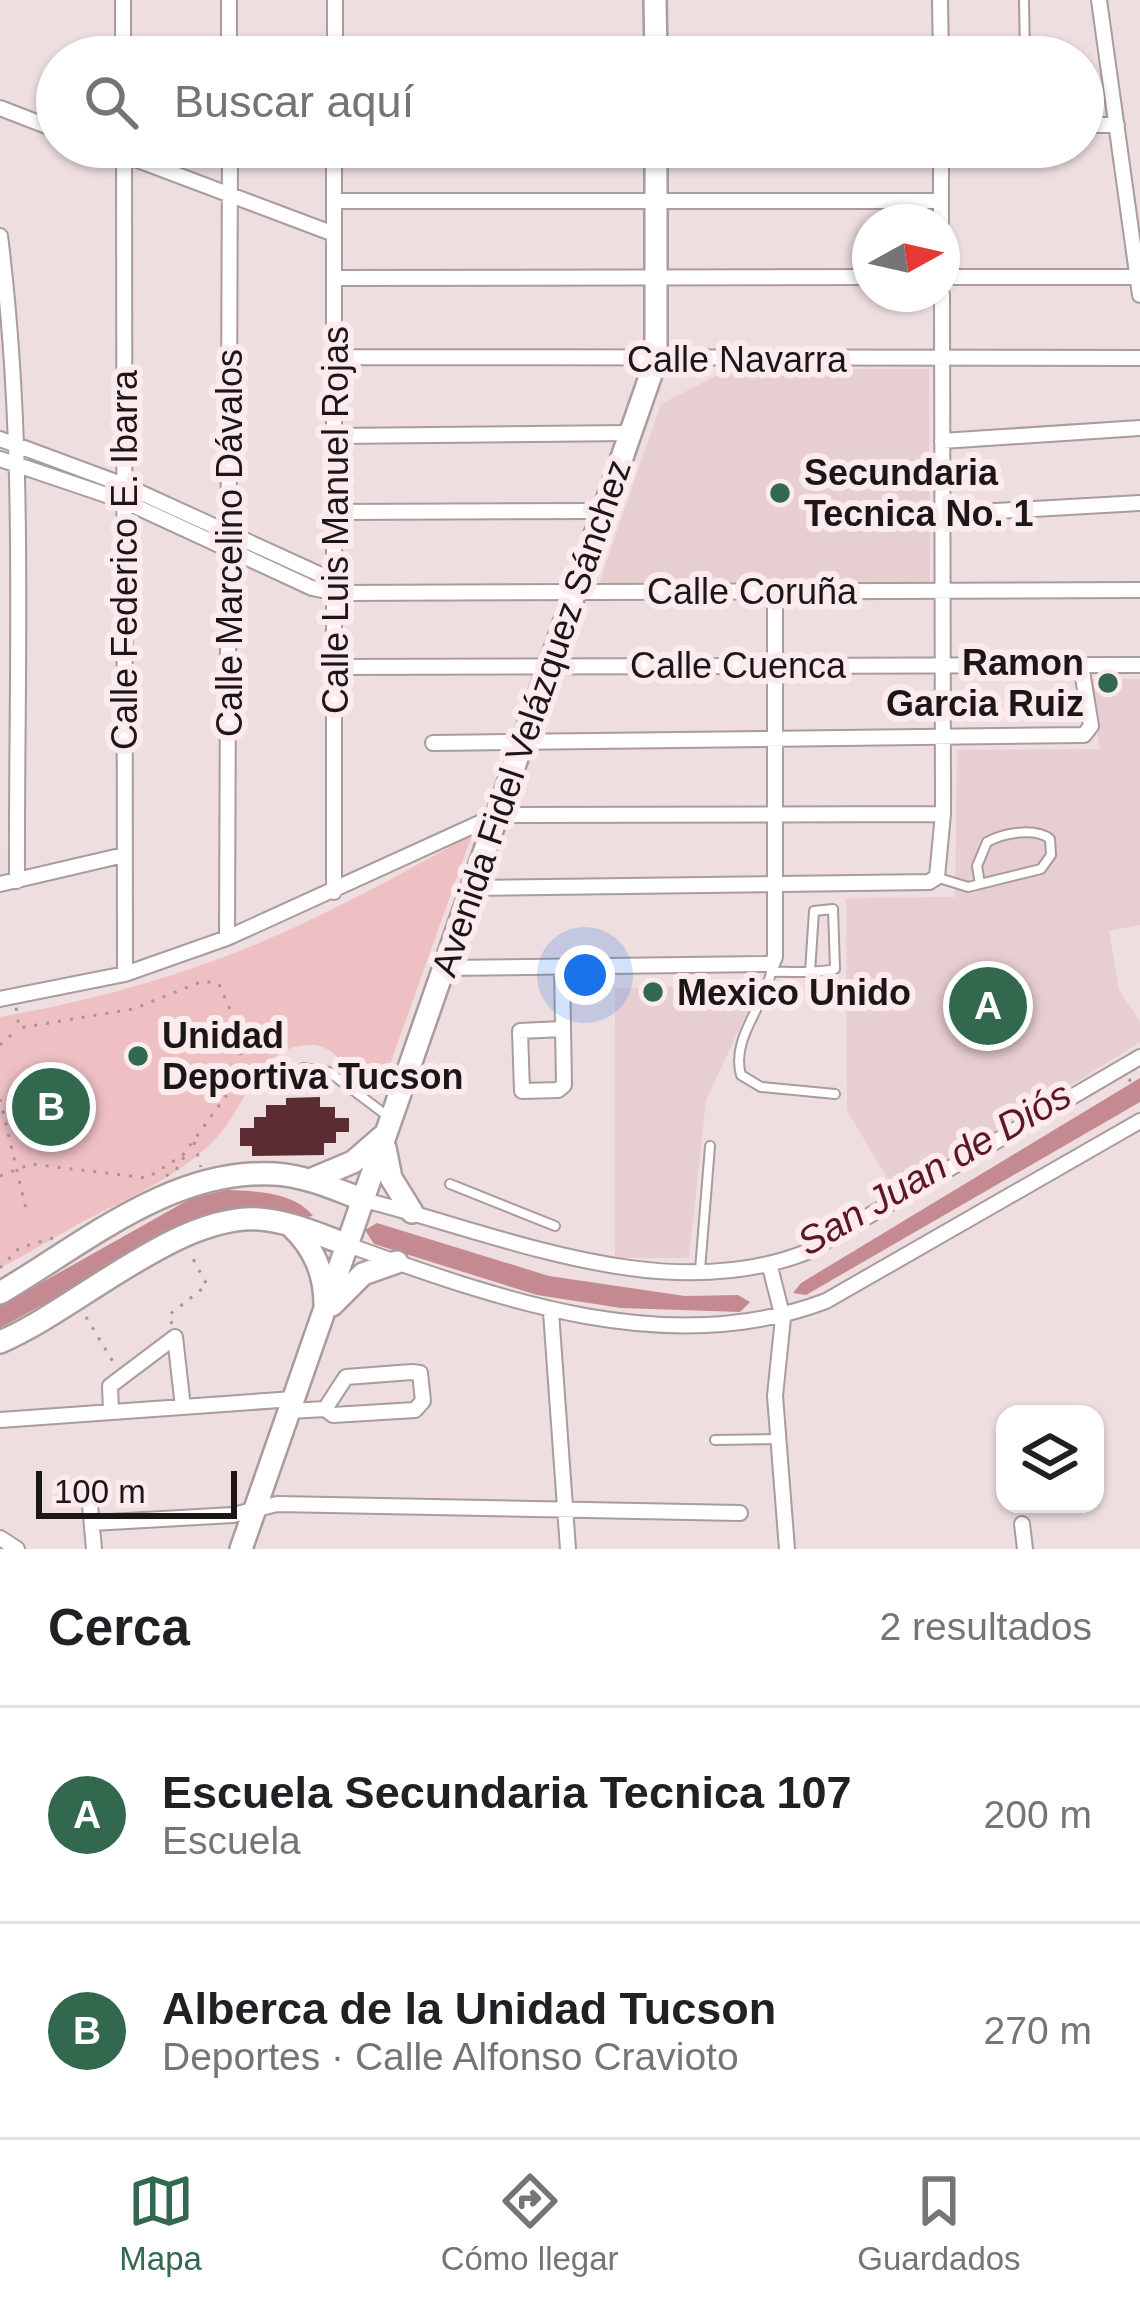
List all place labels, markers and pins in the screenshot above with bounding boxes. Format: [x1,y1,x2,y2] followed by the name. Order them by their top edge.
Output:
[804,452,1033,534] place label: Secundaria Tecnica No. 1
[767,480,793,506] marker: Secundaria Tecnica No. 1
[886,642,1084,724] place label: Ramon Garcia Ruiz
[1095,670,1121,696] marker: Ramon Garcia Ruiz
[949,961,1027,1051] pin: A
[677,972,911,1013] place label: Mexico Unido
[640,979,666,1005] marker: Mexico Unido
[162,1015,463,1097] place label: Unidad Deportiva Tucson
[125,1043,151,1069] marker: Unidad Deportiva Tucson
[12,1062,90,1152] pin: B

